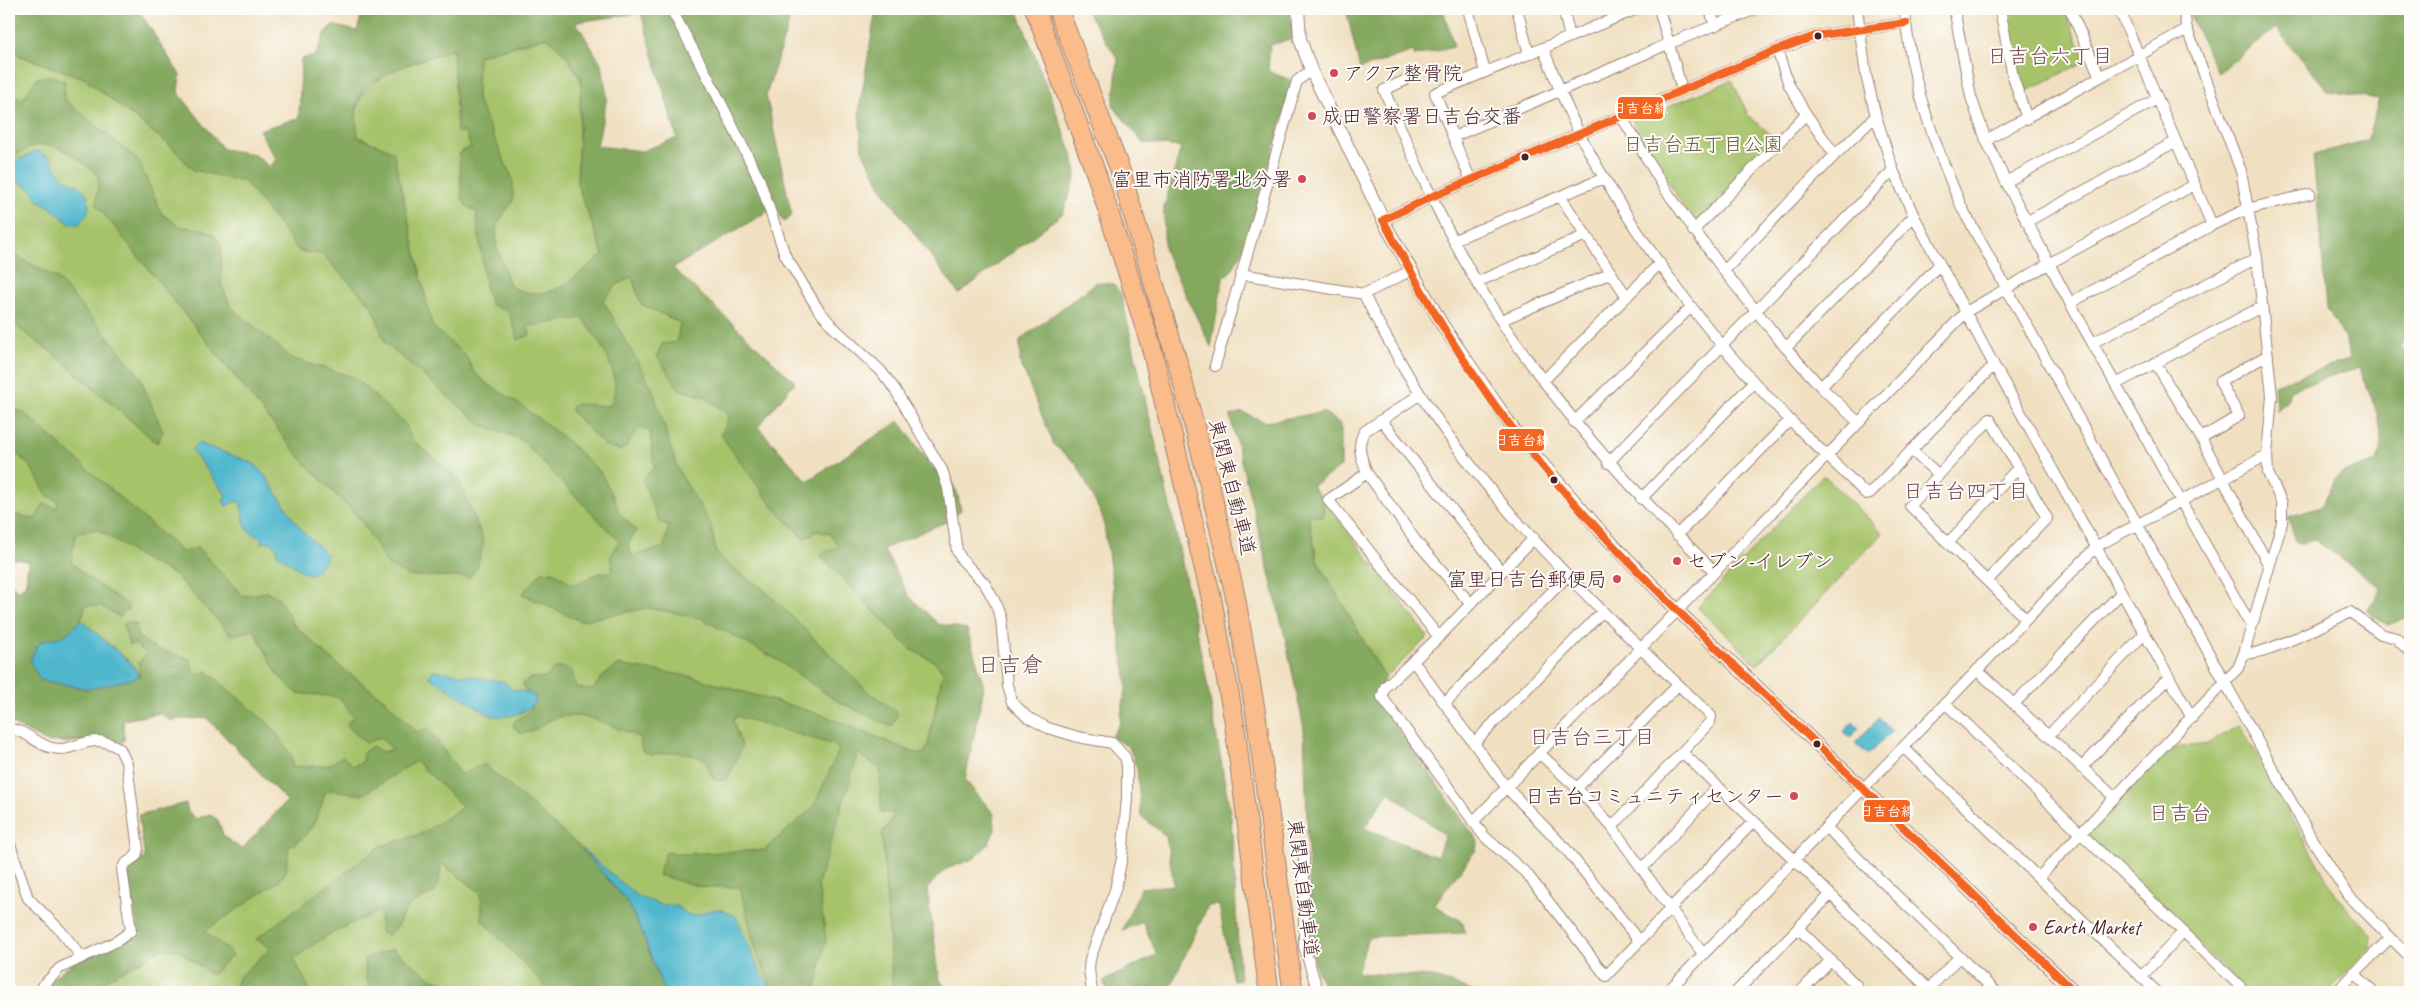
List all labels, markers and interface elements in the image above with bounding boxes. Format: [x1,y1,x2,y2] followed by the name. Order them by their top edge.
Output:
[1813,31,1823,41] unlabelled marker
[1987,43,2113,69] district label: 日吉台六丁目
[1344,61,1463,86] place label: アクア整骨院
[1328,67,1340,79] marker: アクア整骨院
[1617,96,1664,120] line badge: 日吉台線
[1612,100,1668,117] text: 日吉台線
[1322,104,1522,129] place label: 成田警察署日吉台交番
[1306,110,1318,122] marker: 成田警察署日吉台交番
[1623,132,1783,157] park label: 日吉台五丁目公園
[1520,152,1530,162] unlabelled marker
[1112,167,1292,192] place label: 富里市消防署北分署
[1296,173,1308,185] marker: 富里市消防署北分署
[1203,416,1261,558] street label: 東関東自動車道
[1498,428,1545,452] line badge: 日吉台線
[1494,432,1550,449] text: 日吉台線
[1549,475,1559,485] unlabelled marker
[1903,478,2029,504] district label: 日吉台四丁目
[1687,549,1834,574] place label: セブン-イレブン
[1671,555,1683,567] marker: セブン-イレブン
[1447,567,1607,592] place label: 富里日吉台郵便局
[1611,573,1623,585] marker: 富里日吉台郵便局
[977,651,1043,679] district label: 日吉倉
[1529,724,1655,750] district label: 日吉台三丁目
[1812,739,1822,749] unlabelled marker
[1525,784,1784,809] place label: 日吉台コミュニティセンター
[1788,790,1800,802] marker: 日吉台コミュニティセンター
[1863,799,1911,823] line badge: 日吉台線
[2149,800,2212,826] district label: 日吉台
[1859,803,1915,820] text: 日吉台線
[1282,817,1324,959] street label: 東関東自動車道
[2043,915,2143,940] place label: Earth Market
[2027,921,2039,933] marker: Earth Market

